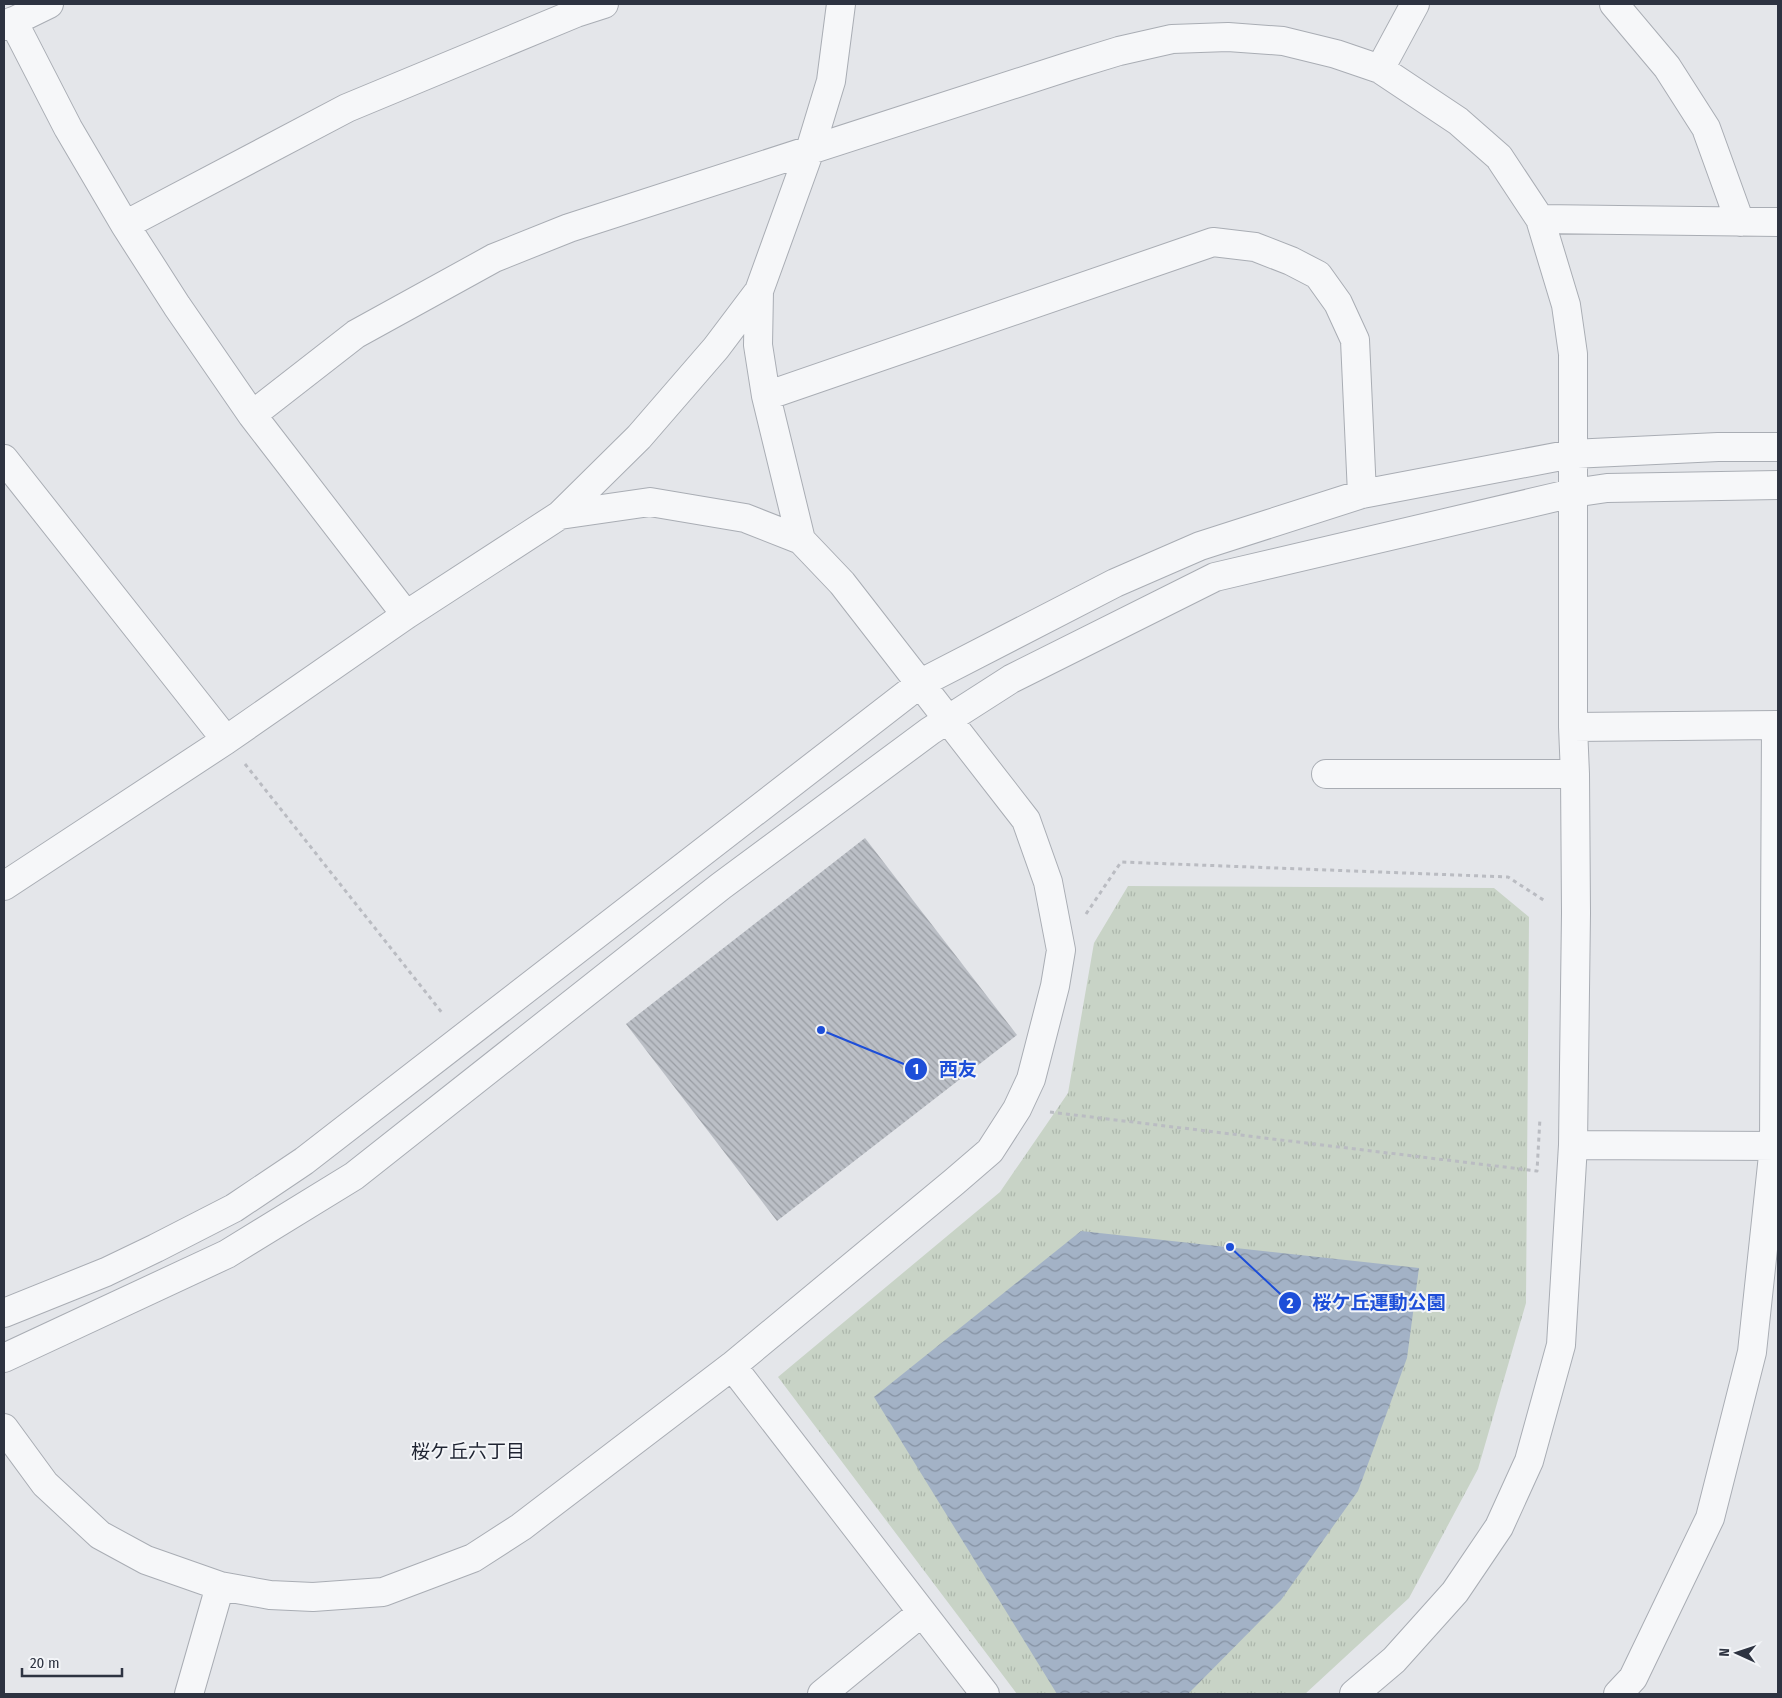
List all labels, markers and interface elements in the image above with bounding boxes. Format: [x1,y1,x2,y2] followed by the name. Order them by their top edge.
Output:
[904,1052,987,1086] callout: 西友
[939,1058,977,1081] text: 西友
[913,1060,919,1078] text: 1
[1278,1286,1456,1320] callout: 桜ケ丘運動公園
[1312,1291,1446,1314] text: 桜ケ丘運動公園
[1286,1294,1294,1312] text: 2
[411,1440,525,1463] district label: 桜ケ丘六丁目
[1712,1628,1762,1678] north arrow
[22,1646,122,1678] scale bar
[1716,1648,1733,1657] text: N
[30,1654,60,1672] text: 20 m

